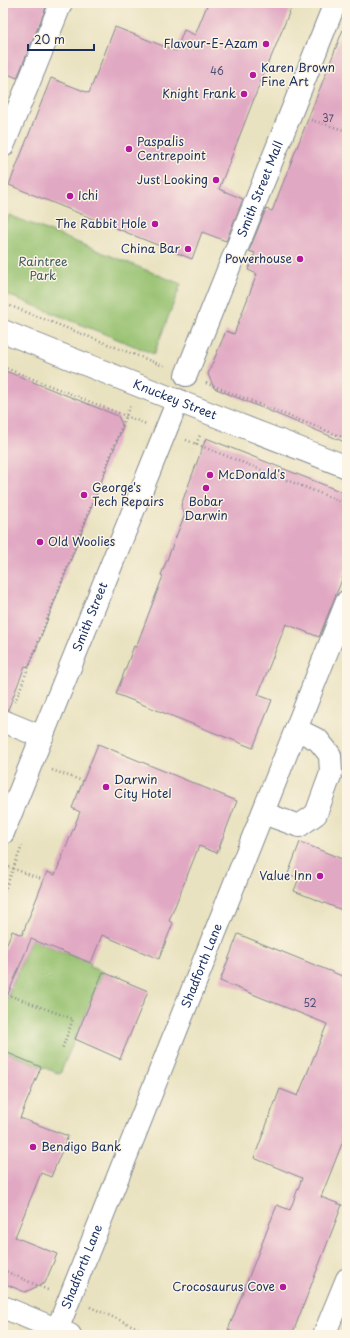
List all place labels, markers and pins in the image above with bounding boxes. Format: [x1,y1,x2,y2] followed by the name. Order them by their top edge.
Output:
[163,34,258,52] place label: Flavour-E-Azam
[261,39,271,49] marker: Flavour-E-Azam
[261,58,335,90] place label: Karen Brown Fine Art
[248,70,258,80] marker: Karen Brown Fine Art
[162,84,236,102] place label: Knight Frank
[239,89,249,99] marker: Knight Frank
[137,132,206,164] place label: Paspalis Centrepoint
[124,144,134,154] marker: Paspalis Centrepoint
[137,170,208,188] place label: Just Looking
[211,175,221,185] marker: Just Looking
[78,186,98,204] place label: Ichi
[65,191,75,201] marker: Ichi
[55,214,147,232] place label: The Rabbit Hole
[150,219,160,229] marker: The Rabbit Hole
[121,239,181,257] place label: China Bar
[183,244,193,254] marker: China Bar
[225,249,292,267] place label: Powerhouse
[295,254,305,264] marker: Powerhouse
[218,465,286,483] place label: McDonald's
[205,470,215,480] marker: McDonald's
[92,478,165,510] place label: George's Tech Repairs
[201,483,211,493] marker: Bobar Darwin
[79,490,89,500] marker: George's Tech Repairs
[184,492,228,524] place label: Bobar Darwin
[48,532,116,550] place label: Old Woolies
[35,537,45,547] marker: Old Woolies
[114,770,172,802] place label: Darwin City Hotel
[101,782,111,792] marker: Darwin City Hotel
[259,866,312,884] place label: Value Inn
[315,871,325,881] marker: Value Inn
[41,1137,121,1155] place label: Bendigo Bank
[28,1142,38,1152] marker: Bendigo Bank
[172,1277,275,1295] place label: Crocosaurus Cove
[278,1282,288,1292] marker: Crocosaurus Cove

